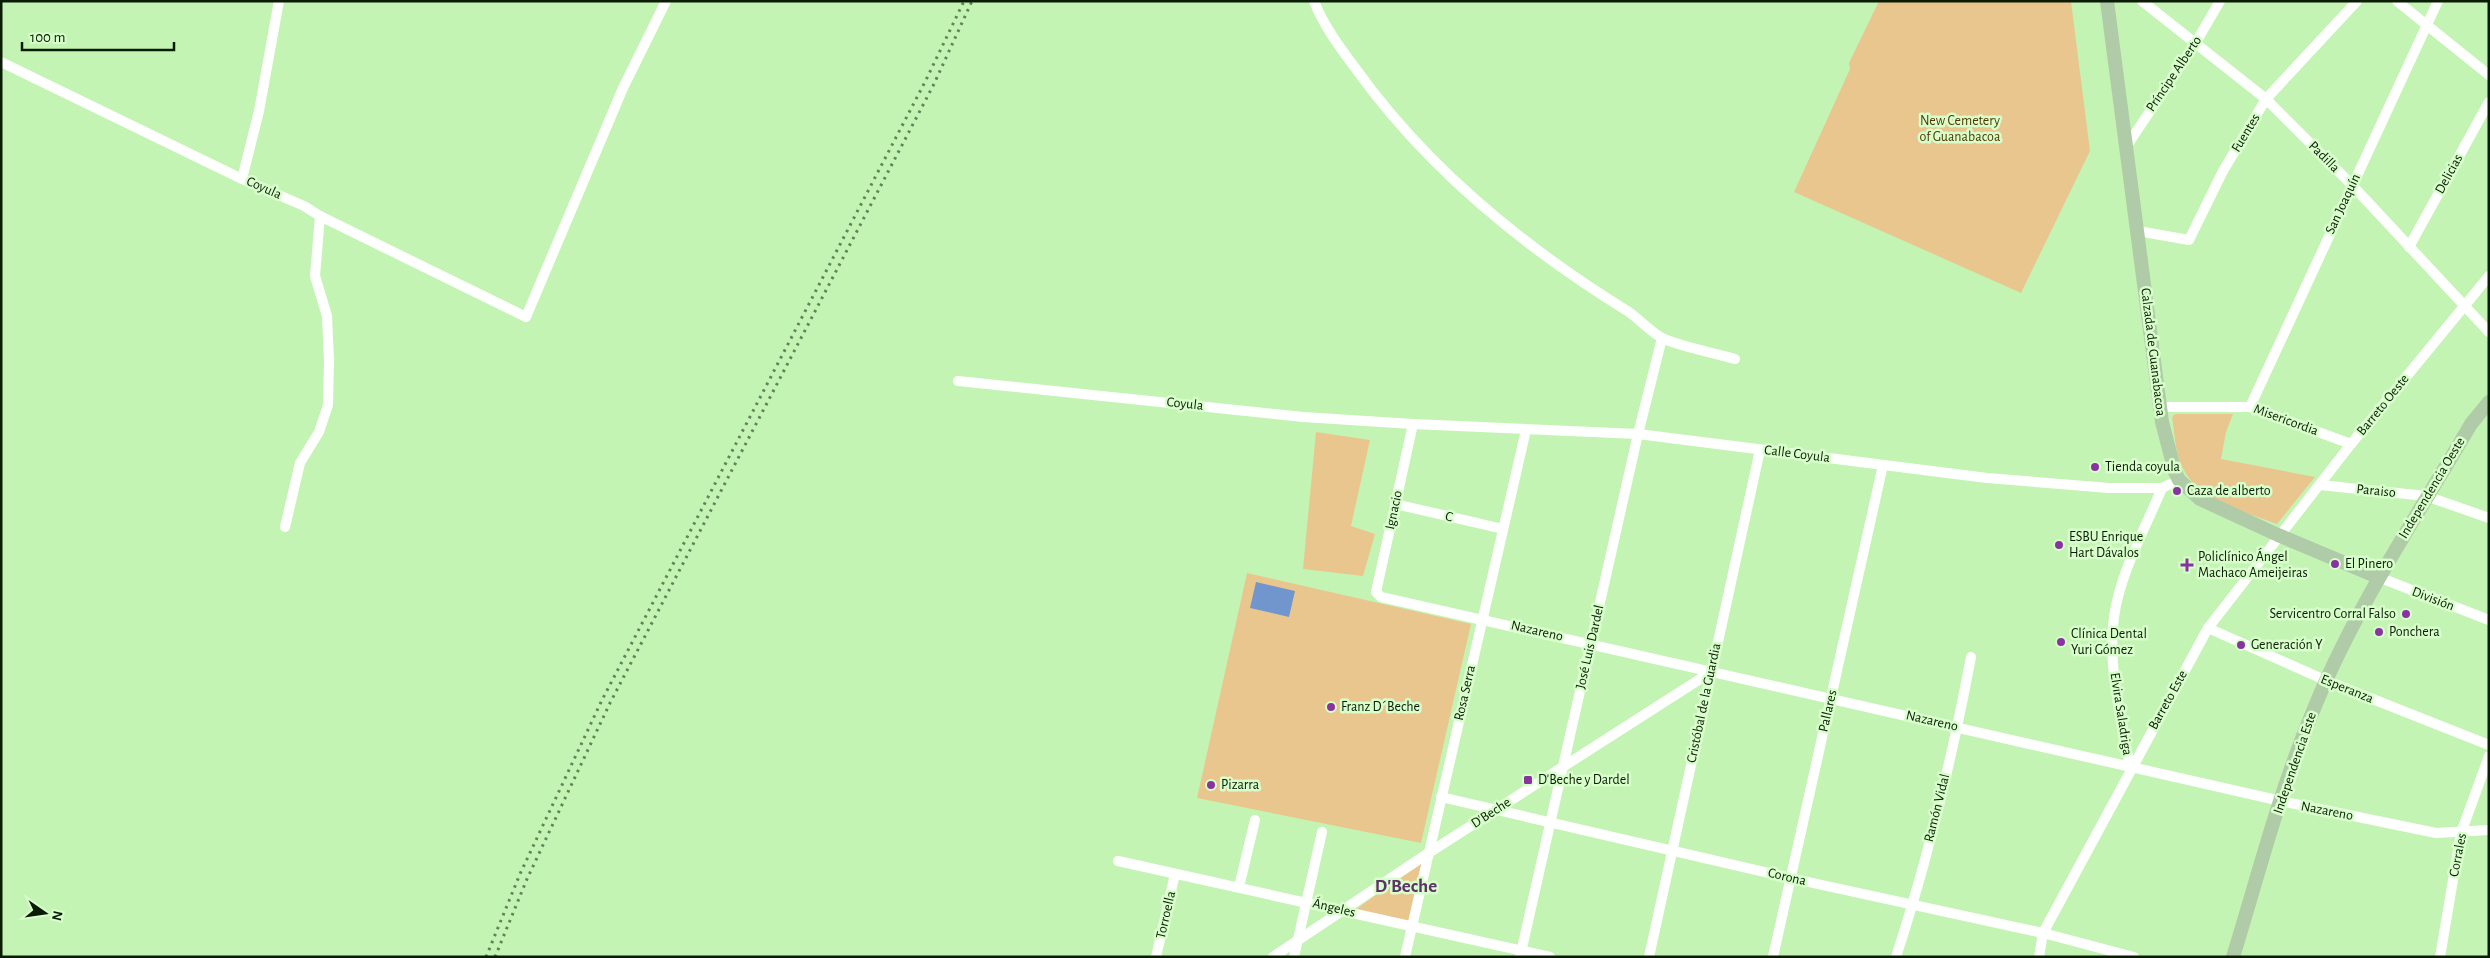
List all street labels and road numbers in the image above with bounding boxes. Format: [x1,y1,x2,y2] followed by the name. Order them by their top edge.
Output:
[2144,34,2204,114] street label: Príncipe Alberto
[2229,111,2263,155] street label: Fuentes
[2306,139,2343,176] street label: Padilla
[2433,152,2465,196] street label: Delicias
[2323,172,2363,236] street label: San Joaquín
[244,174,284,202] street label: Coyula
[2138,287,2168,417] street label: Calzada de Guanabacoa
[2354,372,2412,438] street label: Barreto Oeste
[1166,395,1205,413] street label: Coyula
[2252,402,2321,438] street label: Misericordia
[2396,435,2468,541] street label: Independencia Oeste
[1763,443,1831,465] street label: Calle Coyula
[2356,482,2397,500] street label: Paraiso
[1383,489,1405,531] street label: Ignacio
[1444,509,1454,525] street label: C
[2410,585,2456,613] street label: División
[1574,604,1606,690] street label: José Luis Dardel
[1510,618,1564,644] street label: Nazareno
[1684,641,1724,764] street label: Cristóbal de la Guardia
[1452,664,1478,722] street label: Rosa Serra
[2146,668,2190,732] street label: Barreto Este
[2108,672,2135,757] street label: Elvira Saladriga
[2319,672,2376,706] street label: Esperanza
[1816,689,1840,733] street label: Pallares
[1905,708,1959,734] street label: Nazareno
[2271,710,2319,816] street label: Independencia Este
[1922,772,1952,844] street label: Ramón Vidal
[1469,795,1513,831] street label: D'Beche
[2300,799,2354,823] street label: Nazareno
[2447,832,2469,878] street label: Corrales
[1767,866,1808,888] street label: Corona
[1154,889,1178,940] street label: Torroella
[1311,893,1357,920] street label: Ángeles

